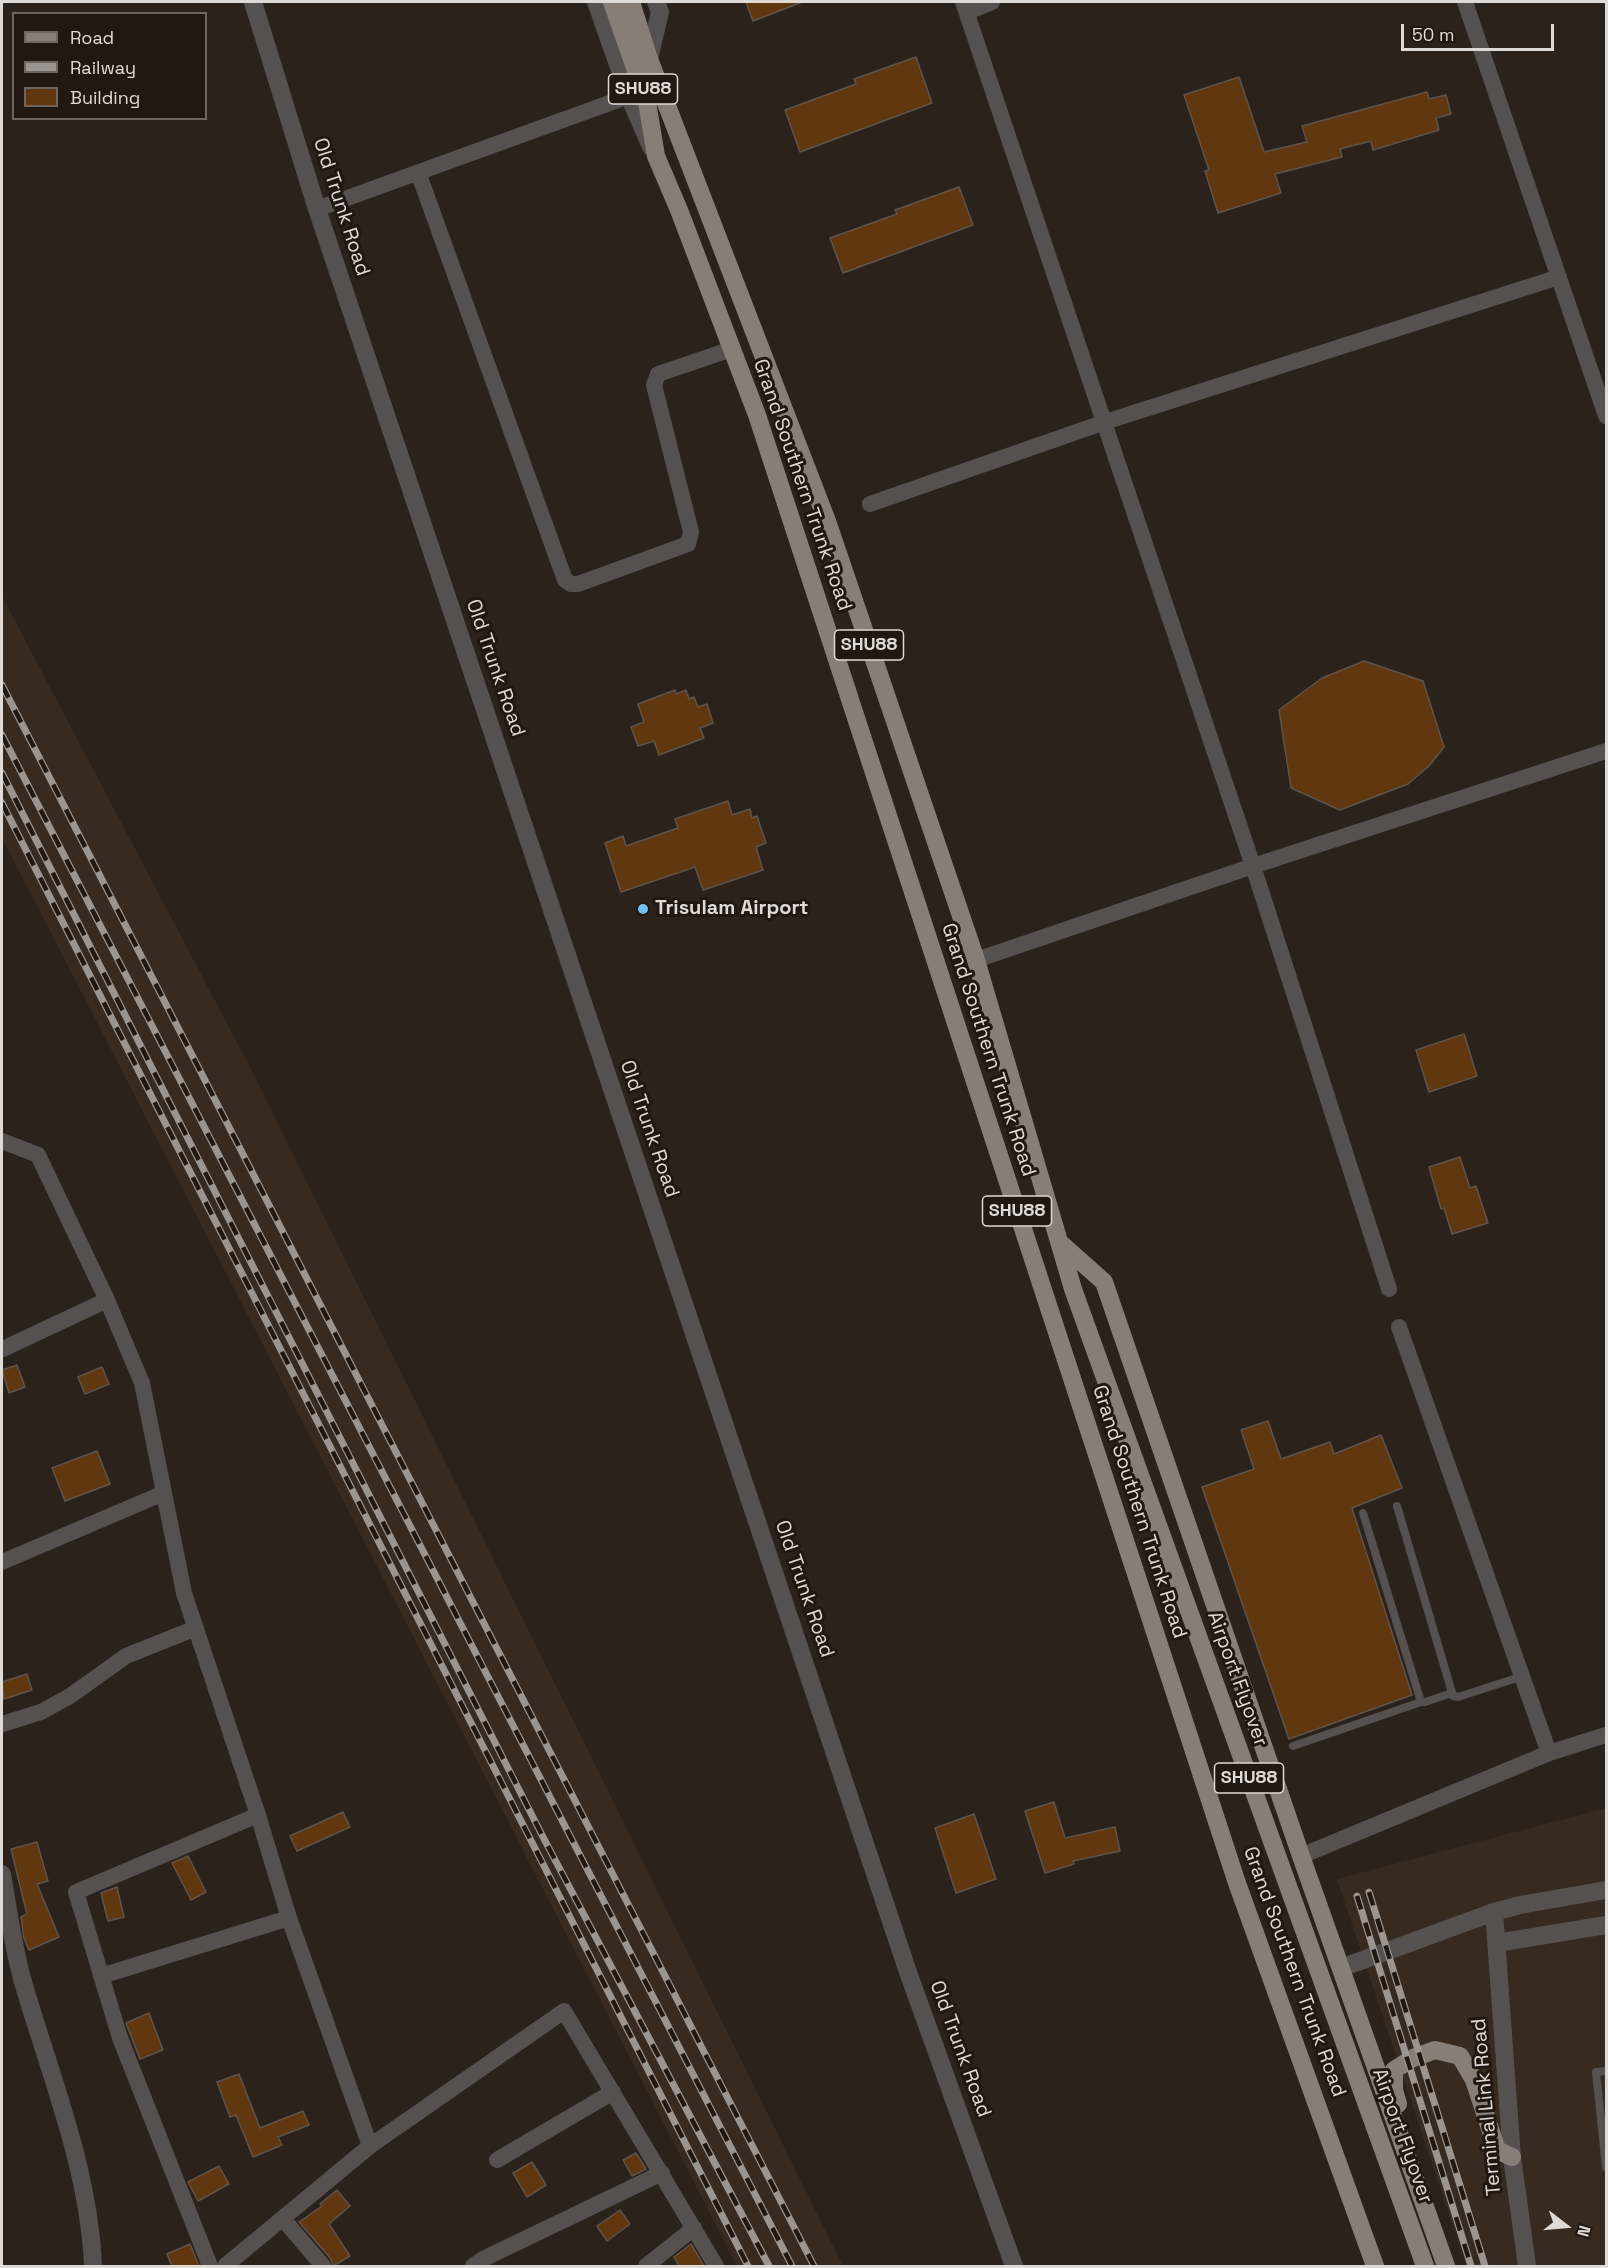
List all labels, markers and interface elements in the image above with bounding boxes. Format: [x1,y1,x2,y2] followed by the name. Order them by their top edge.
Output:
[12,12,207,120] legend
[1404,12,1557,50] scale bar
[1412,23,1454,46] text: 50 m
[70,26,114,49] text: Road
[70,56,136,79] text: Railway
[608,74,678,104] road number: SHU88
[70,86,140,109] text: Building
[307,135,375,279] street label: Old Trunk Road
[748,356,856,614] street label: Grand Southern Trunk Road
[460,596,530,740] street label: Old Trunk Road
[834,630,904,660] road number: SHU88
[655,897,808,921] place label: Trisulam Airport
[636,902,650,916] marker: Trisulam Airport
[936,920,1040,1180] street label: Grand Southern Trunk Road
[614,1057,684,1201] street label: Old Trunk Road
[982,1196,1052,1226] road number: SHU88
[1087,1382,1191,1642] street label: Grand Southern Trunk Road
[769,1517,839,1661] street label: Old Trunk Road
[1201,1608,1273,1750] street label: Airport Flyover
[1214,1763,1284,1793] road number: SHU88
[1237,1844,1351,2100] street label: Grand Southern Trunk Road
[924,1977,996,2121] street label: Old Trunk Road
[1467,2017,1507,2197] street label: Terminal Link Road
[1366,2065,1438,2207] street label: Airport Flyover
[1536,2196,1596,2256] north arrow
[1572,2223,1595,2239] text: N

